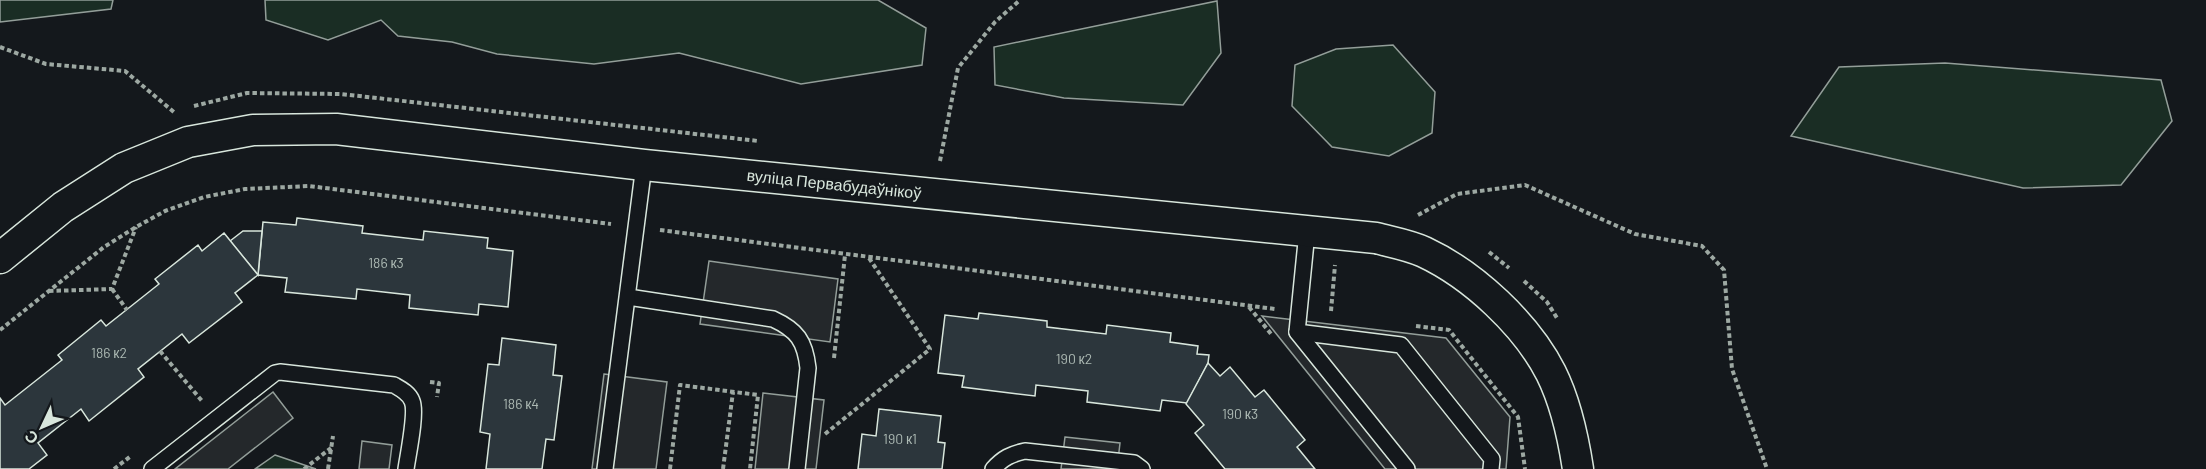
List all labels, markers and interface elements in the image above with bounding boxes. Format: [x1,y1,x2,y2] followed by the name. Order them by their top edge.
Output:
[746,165,922,202] street label: вуліца Первабудаўнікоў
[368,254,404,271] house number: 186 к3
[91,344,127,361] house number: 186 к2
[1056,350,1092,367] house number: 190 к2
[503,395,539,412] house number: 186 к4
[12,397,72,457] north arrow
[1222,405,1258,422] house number: 190 к3
[20,427,42,449] text: С
[883,430,917,447] house number: 190 к1

